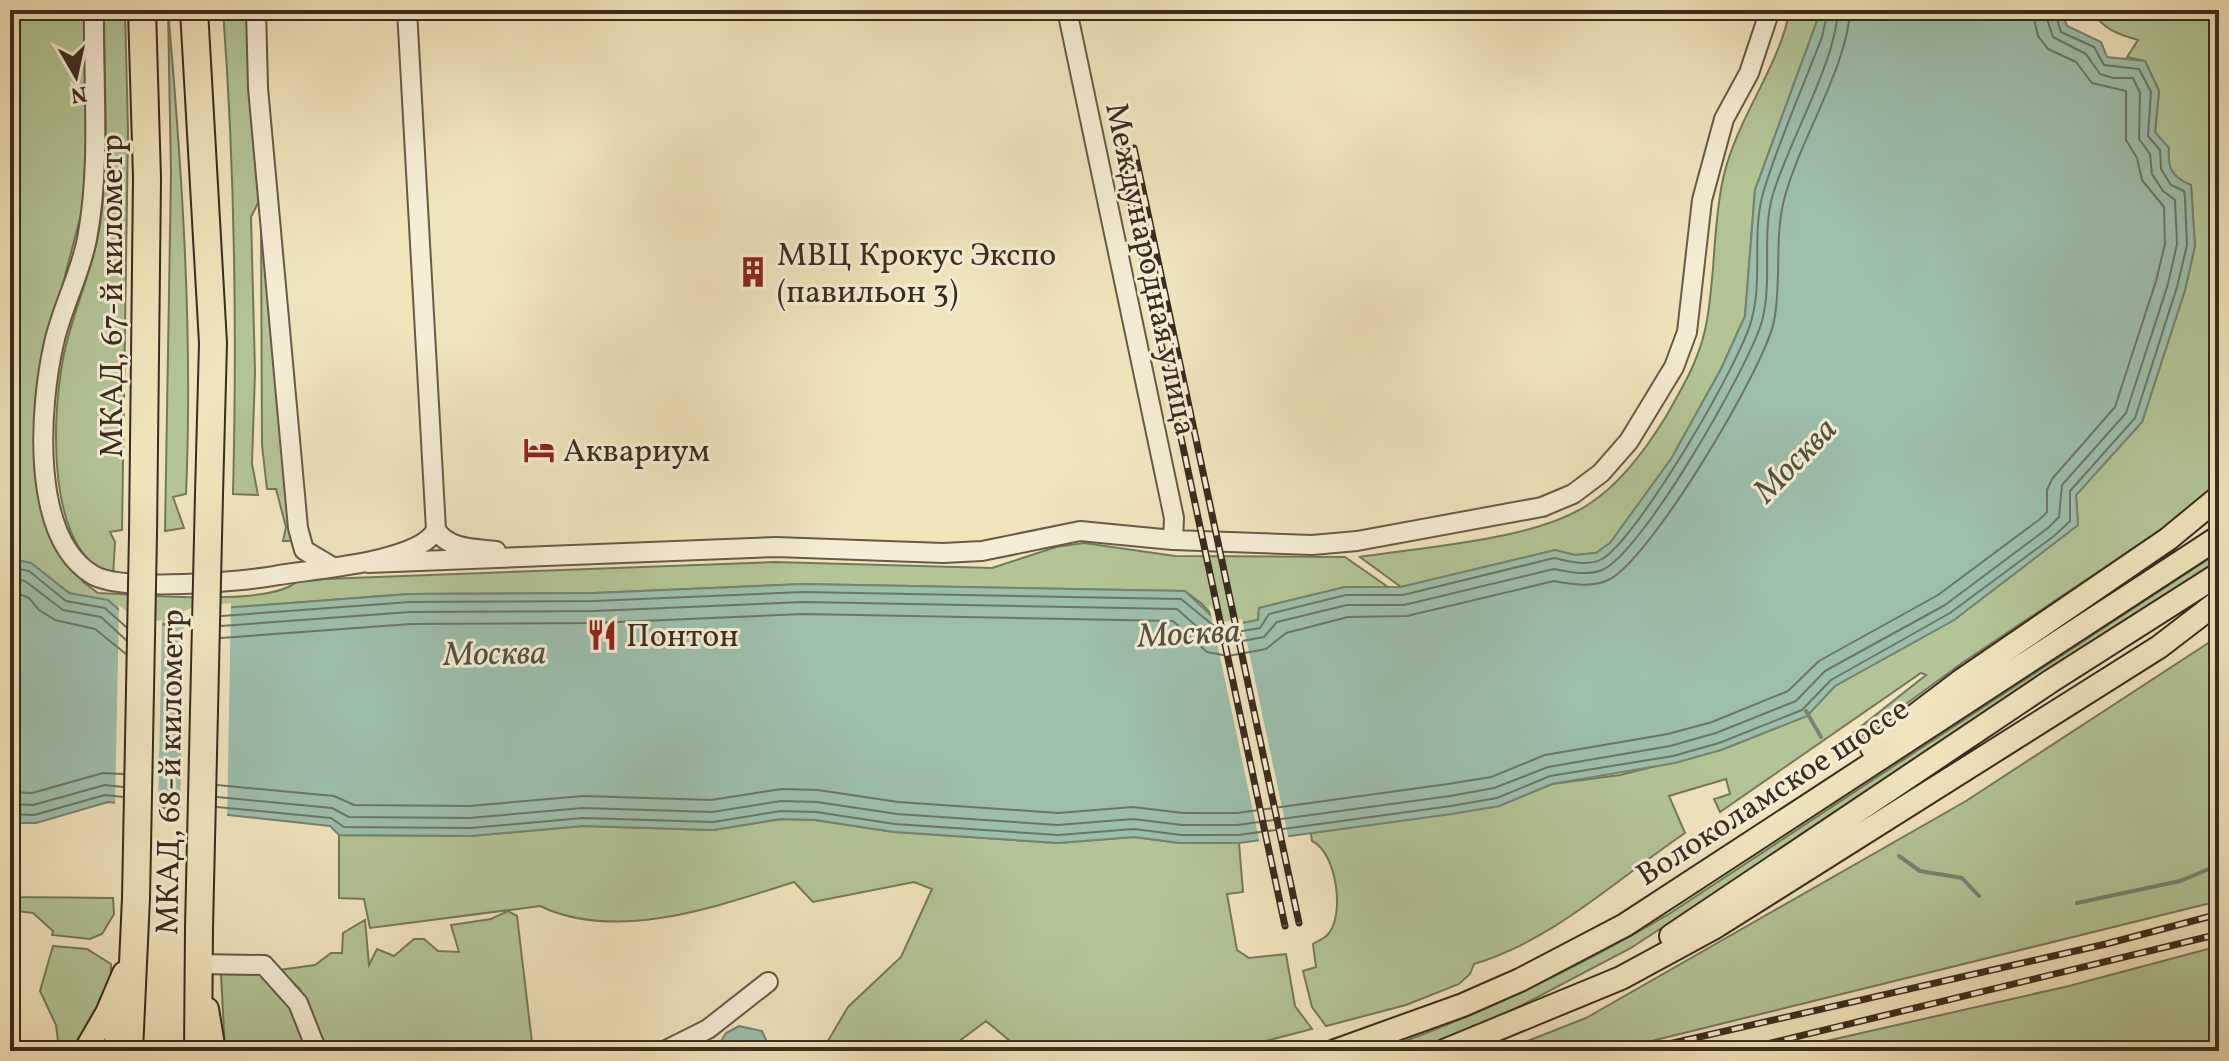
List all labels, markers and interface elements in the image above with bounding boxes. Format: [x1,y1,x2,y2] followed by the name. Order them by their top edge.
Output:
[36,36,116,116] north arrow
[68,77,89,110] text: N
[1092,99,1206,440] street label: Международная улица
[92,134,136,458] street label: МКАД, 67-й километр
[777,235,1056,316] place label: МВЦ Крокус Экспо (павильон 3)
[736,255,770,289] building icon: МВЦ Крокус Экспо (павильон 3)
[1743,408,1849,515] water label: Москва
[563,431,710,475] place label: Аквариум
[522,433,556,467] hotel icon: Аквариум
[147,609,197,935] street label: МКАД, 68-й километр
[1136,609,1242,662] water label: Москва
[626,616,739,660] place label: Понтон
[585,618,619,652] restaurant icon: Понтон
[442,631,547,680] water label: Москва
[1629,689,1919,898] street label: Волоколамское шоссе

